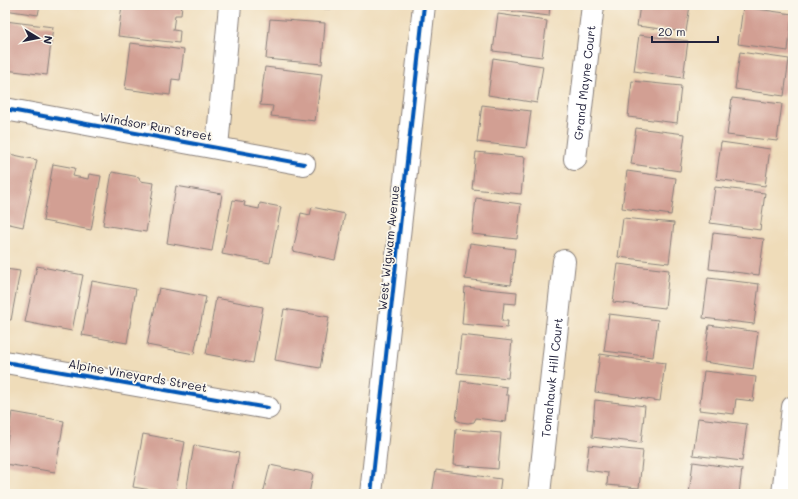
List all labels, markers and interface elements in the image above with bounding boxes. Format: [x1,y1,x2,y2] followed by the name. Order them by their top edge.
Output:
[18,18,58,58] north arrow
[652,18,718,44] scale bar
[658,23,686,39] text: 20 m
[569,24,599,141] street label: Grand Mayne Court
[40,34,56,45] text: N
[98,108,214,144] street label: Windsor Run Street
[373,185,403,311] street label: West Wigwam Avenue
[537,317,566,438] street label: Tomahawk Hill Court
[67,355,209,395] street label: Alpine Vineyards Street

